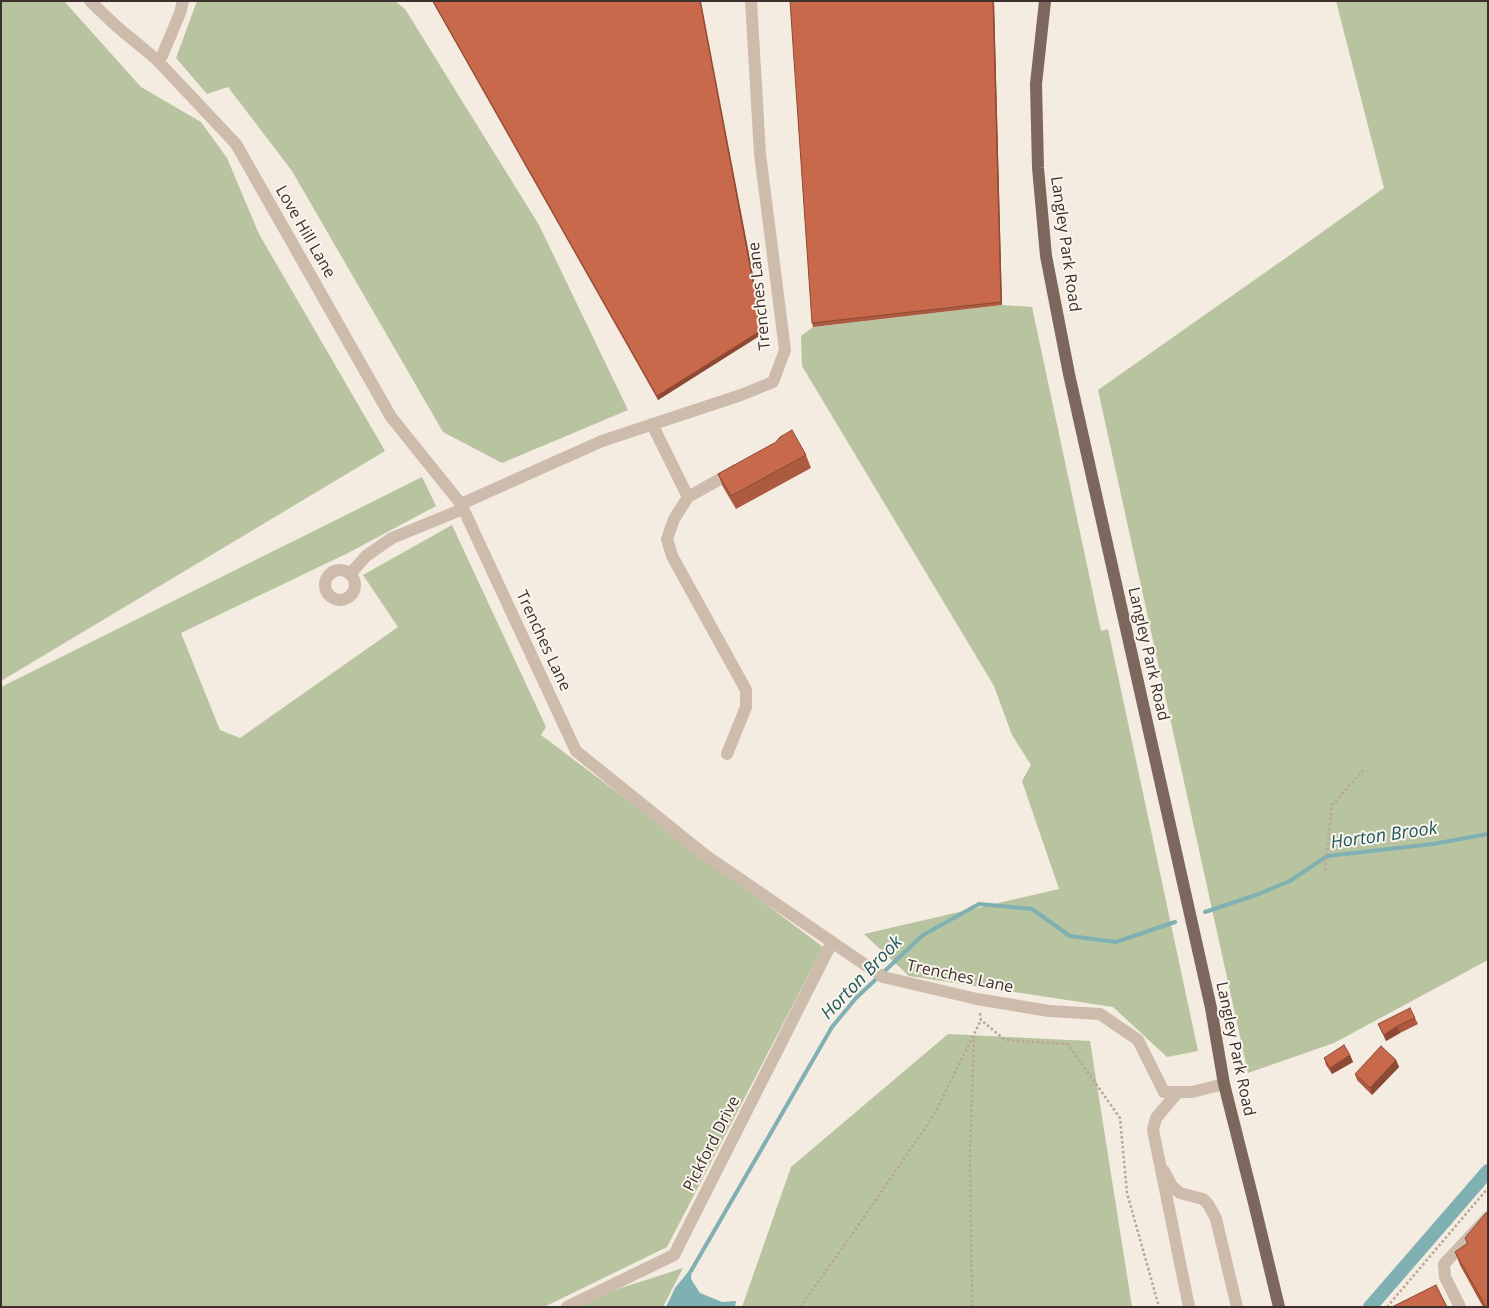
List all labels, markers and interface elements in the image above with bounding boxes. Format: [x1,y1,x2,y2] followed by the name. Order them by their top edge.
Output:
[1046,175,1084,313] street label: Langley Park Road
[271,183,339,281] street label: Love Hill Lane
[745,241,775,351] street label: Trenches Lane
[1123,585,1173,723] street label: Langley Park Road
[511,588,575,694] street label: Trenches Lane
[1329,818,1439,854] water label: Horton Brook
[817,932,907,1024] water label: Horton Brook
[905,956,1015,998] street label: Trenches Lane
[1211,980,1259,1118] street label: Langley Park Road
[680,1093,744,1195] street label: Pickford Drive

